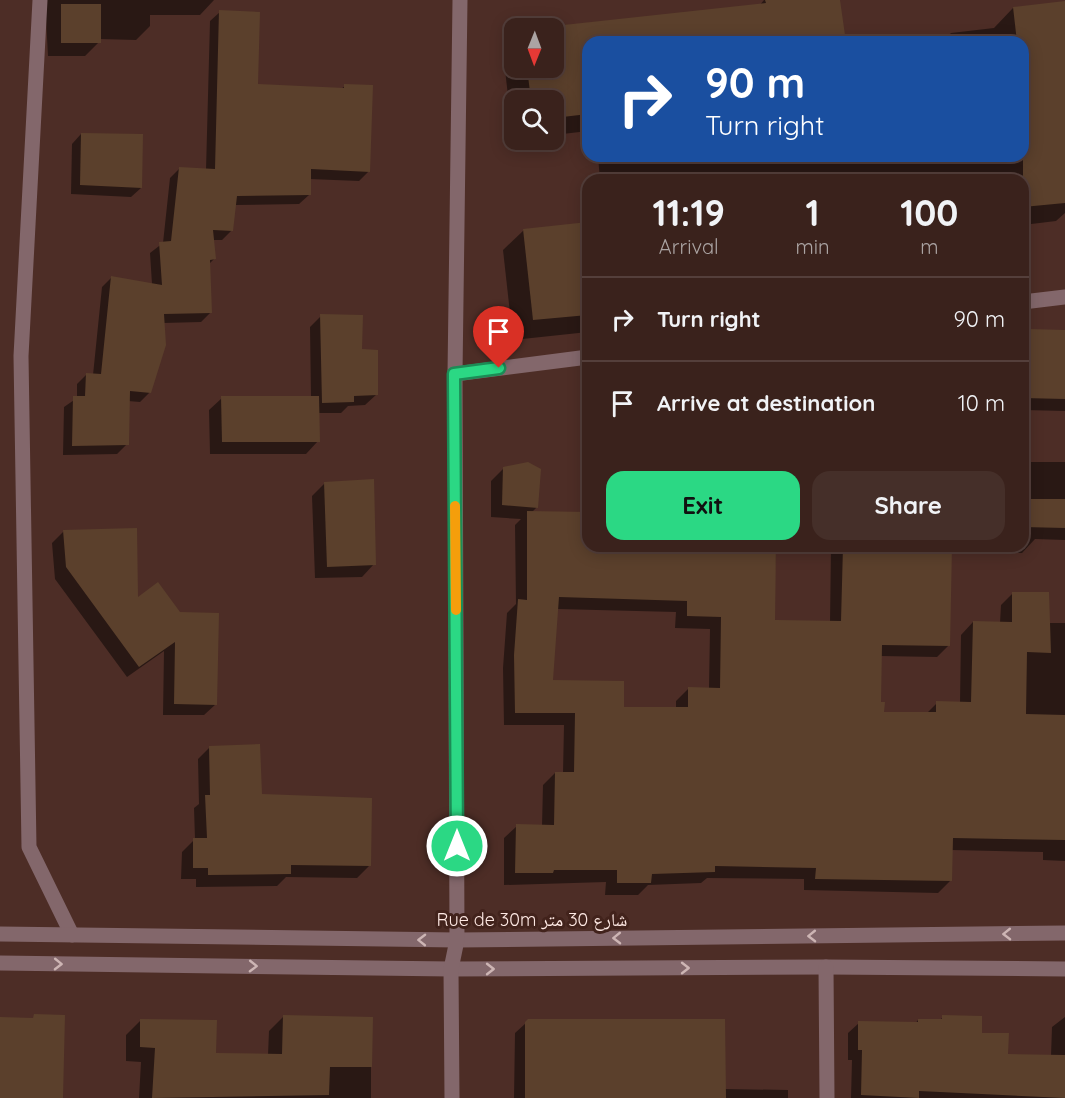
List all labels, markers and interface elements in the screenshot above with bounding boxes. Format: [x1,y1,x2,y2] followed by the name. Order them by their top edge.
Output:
[504,18,564,78] north arrow
[504,18,564,150] map controls
[705,56,805,109] text: 90 m
[606,60,684,138] icon: right
[504,90,564,150] button: search
[705,108,824,142] text: Turn right
[653,190,725,235] text: 11:19
[806,190,820,235] text: 1
[900,190,958,235] text: 100
[659,234,719,259] text: Arrival
[795,234,830,259] text: min
[920,234,938,259] text: m
[606,303,639,336] icon: right
[657,305,761,333] text: Turn right
[954,305,1005,333] text: 90 m
[473,306,524,368] pin
[482,315,515,348] icon: arrive
[606,387,639,420] icon: arrive
[657,389,875,417] text: Arrive at destination
[958,389,1005,417] text: 10 m
[606,471,800,540] button: Exit
[812,471,1005,540] button: Share
[425,814,489,878] position arrow
[437,908,627,931] street label: Rue de 30m شارع 30 متر
[1002,927,1011,940] one-way arrow
[807,930,816,942] one-way arrow
[612,932,621,944] one-way arrow
[417,933,426,946] one-way arrow
[54,957,63,970] one-way arrow
[249,960,258,973] one-way arrow
[681,962,690,974] one-way arrow
[486,963,495,975] one-way arrow

